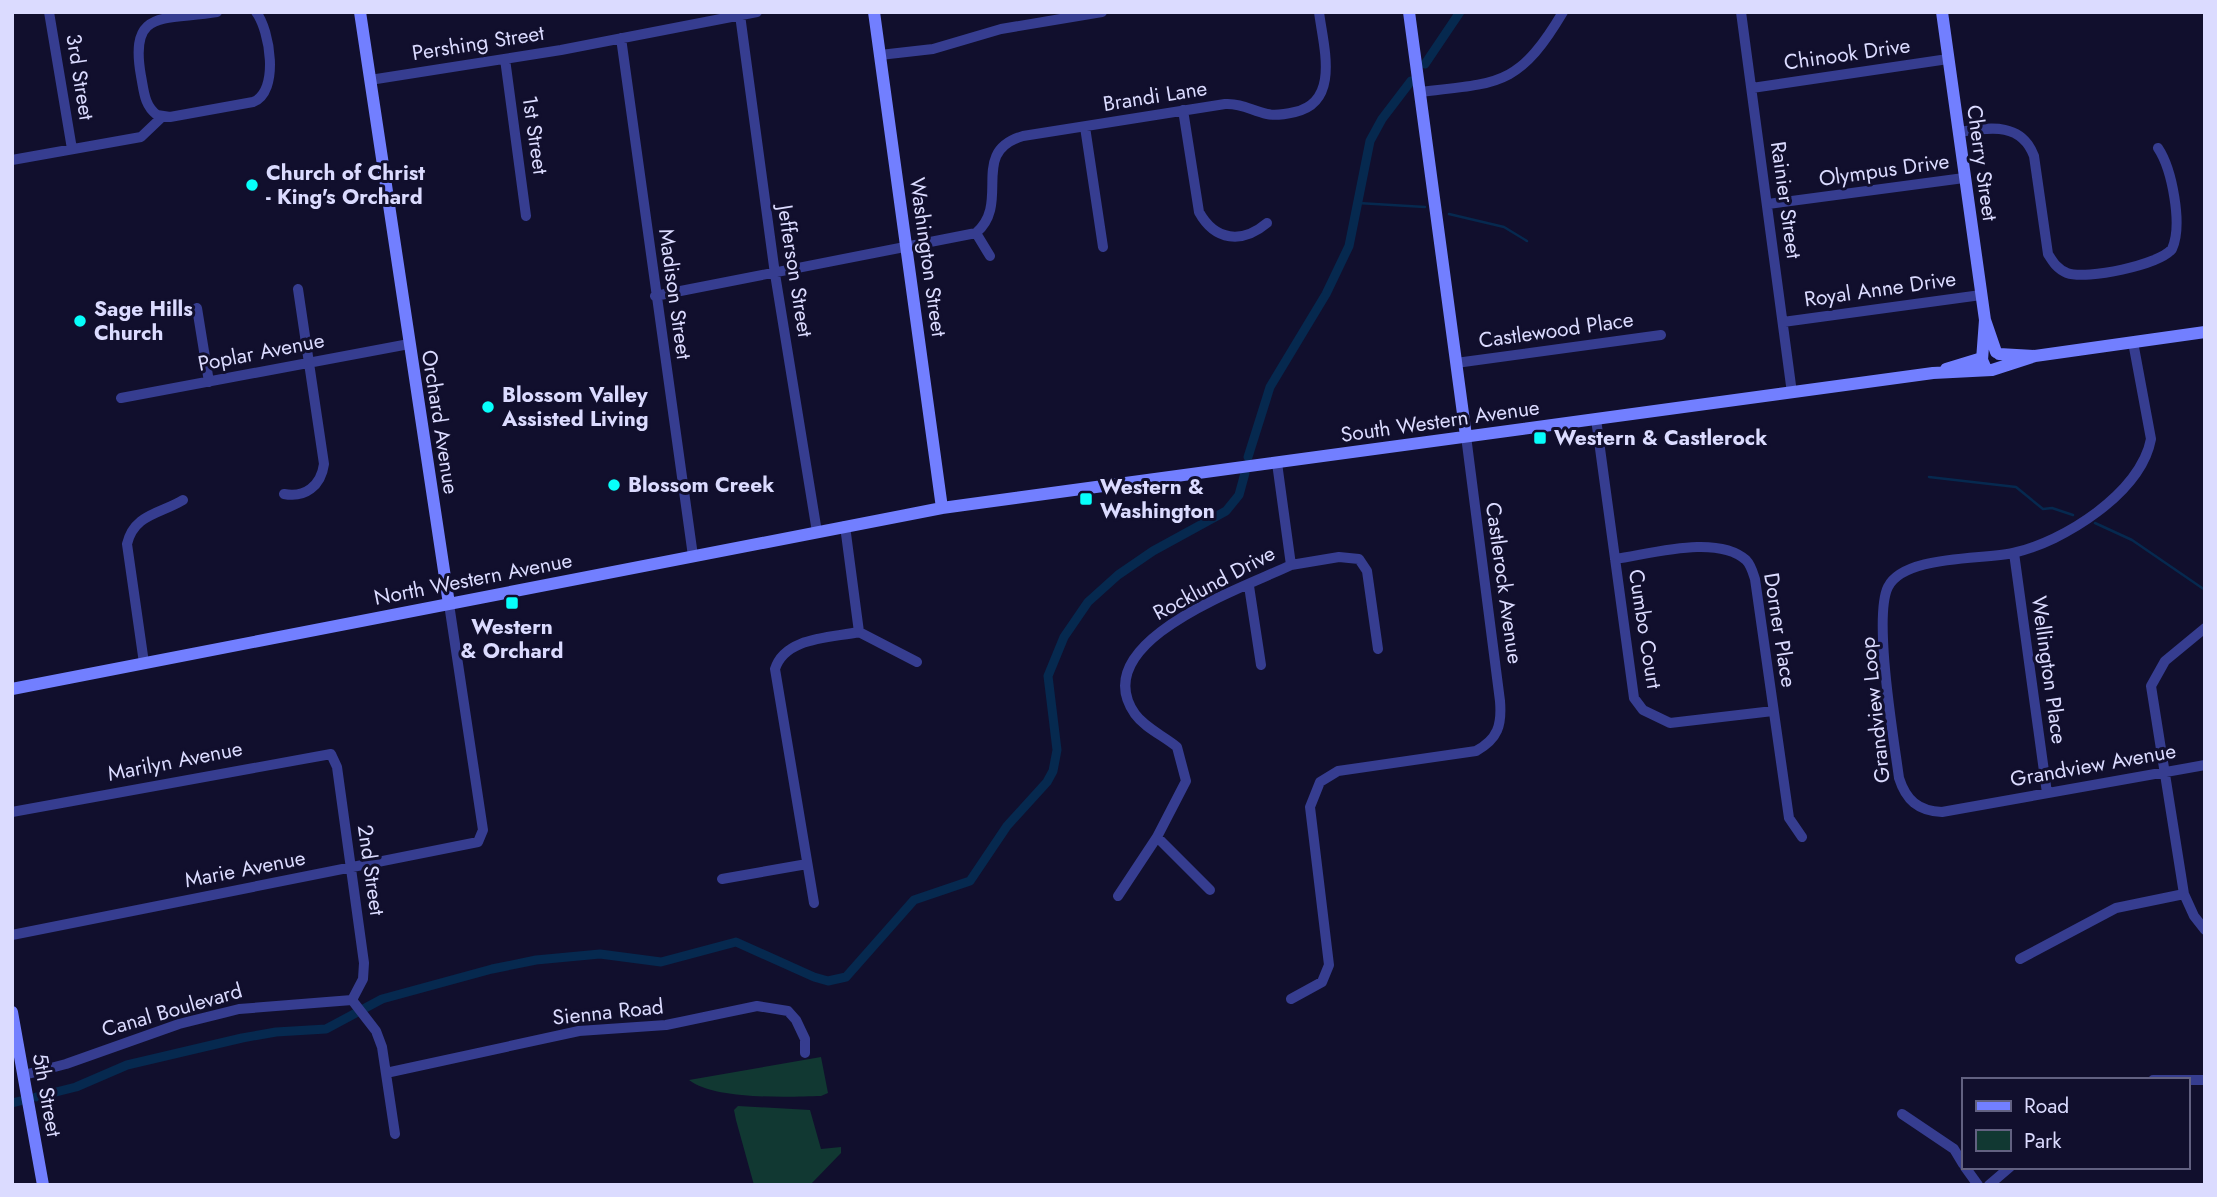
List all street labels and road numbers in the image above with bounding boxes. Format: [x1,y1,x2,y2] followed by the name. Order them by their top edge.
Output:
[410,18,546,68] street label: Pershing Street
[1782,30,1912,78] street label: Chinook Drive
[58,32,102,122] street label: 3rd Street
[1101,73,1209,119] street label: Brandi Lane
[515,94,555,176] street label: 1st Street
[1959,103,2005,223] street label: Cherry Street
[1763,139,1809,261] street label: Rainier Street
[1817,146,1951,194] street label: Olympus Drive
[902,175,954,339] street label: Washington Street
[769,200,820,339] street label: Jefferson Street
[651,227,699,361] street label: Madison Street
[1802,263,1958,315] street label: Royal Anne Drive
[1477,304,1635,356] street label: Castlewood Place
[195,325,327,379] street label: Poplar Avenue
[414,348,466,496] street label: Orchard Avenue
[1339,392,1542,450] street label: South Western Avenue
[1478,500,1530,666] street label: Castlerock Avenue
[1148,538,1281,628] street label: Rocklund Drive
[371,545,575,613] street label: North Western Avenue
[1621,567,1669,691] street label: Cumbo Court
[1756,571,1804,690] street label: Dorner Place
[2024,594,2074,746] street label: Wellington Place
[1852,635,1898,785] street label: Grandview Loop
[105,733,245,789] street label: Marilyn Avenue
[2008,736,2178,794] street label: Grandview Avenue
[350,823,392,917] street label: 2nd Street
[182,843,308,895] street label: Marie Avenue
[98,976,246,1044] street label: Canal Boulevard
[551,991,665,1033] street label: Sienna Road
[25,1051,69,1139] street label: 5th Street

